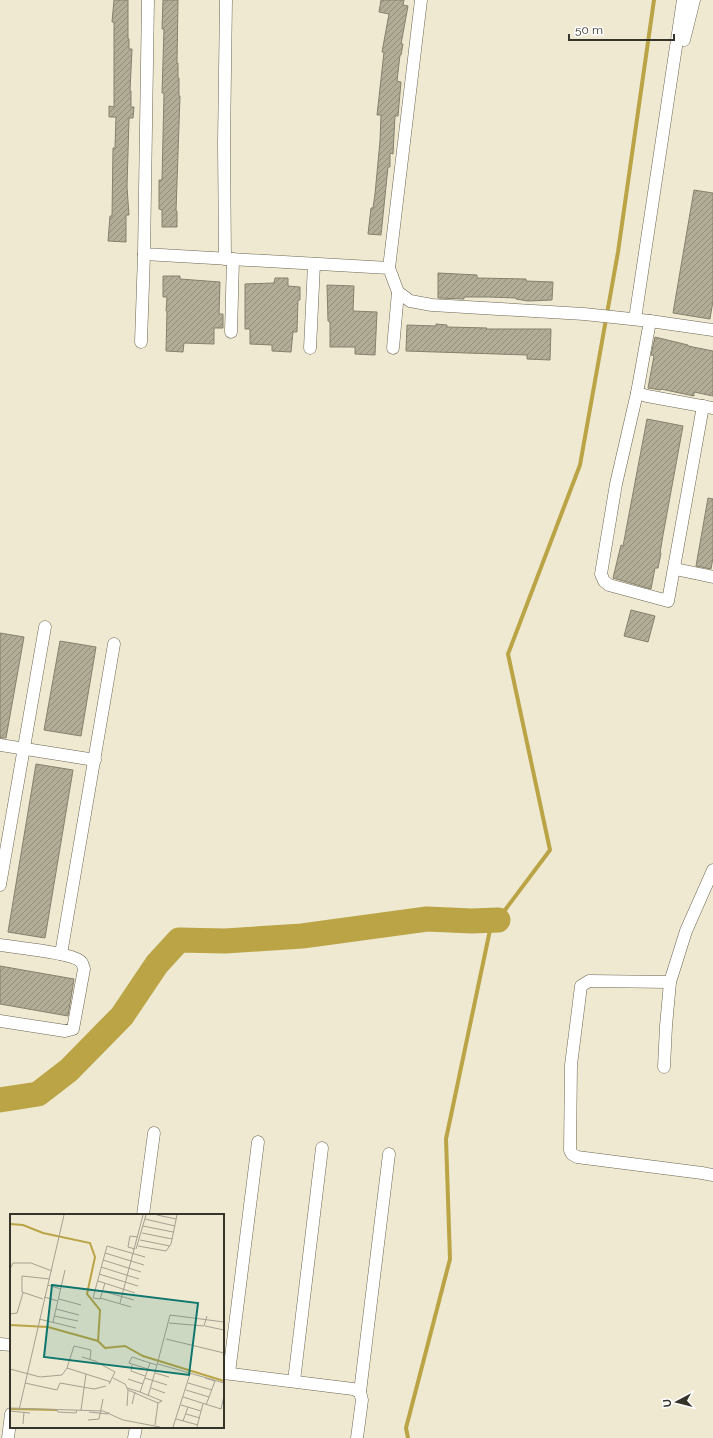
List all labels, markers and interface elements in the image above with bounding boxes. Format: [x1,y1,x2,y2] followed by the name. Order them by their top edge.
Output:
[569,16,674,42] scale bar
[575,23,603,37] text: 50 m
[10,1214,224,1428] inset map
[657,1382,697,1422] north arrow
[661,1398,675,1408] text: U

